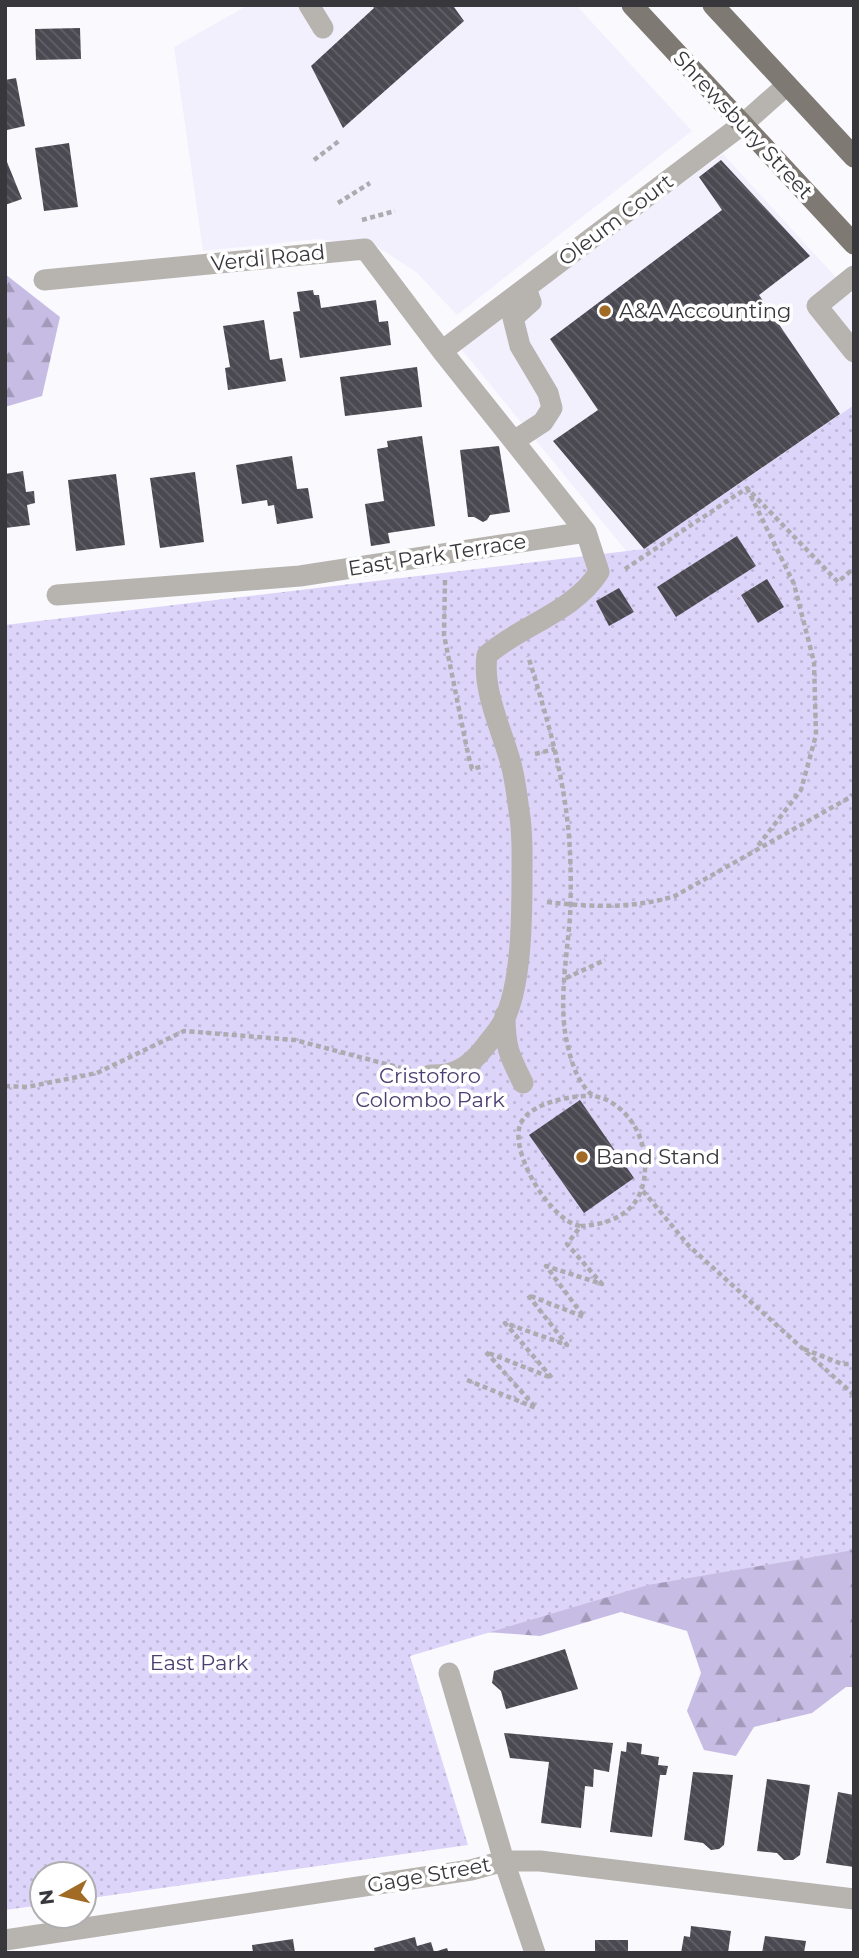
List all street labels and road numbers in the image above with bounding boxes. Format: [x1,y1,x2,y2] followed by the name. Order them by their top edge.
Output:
[668,45,818,204] street label: Shrewsbury Street
[554,168,678,271] street label: Oleum Court
[210,239,326,276] street label: Verdi Road
[346,528,528,581] street label: East Park Terrace
[365,1851,492,1898] street label: Gage Street

